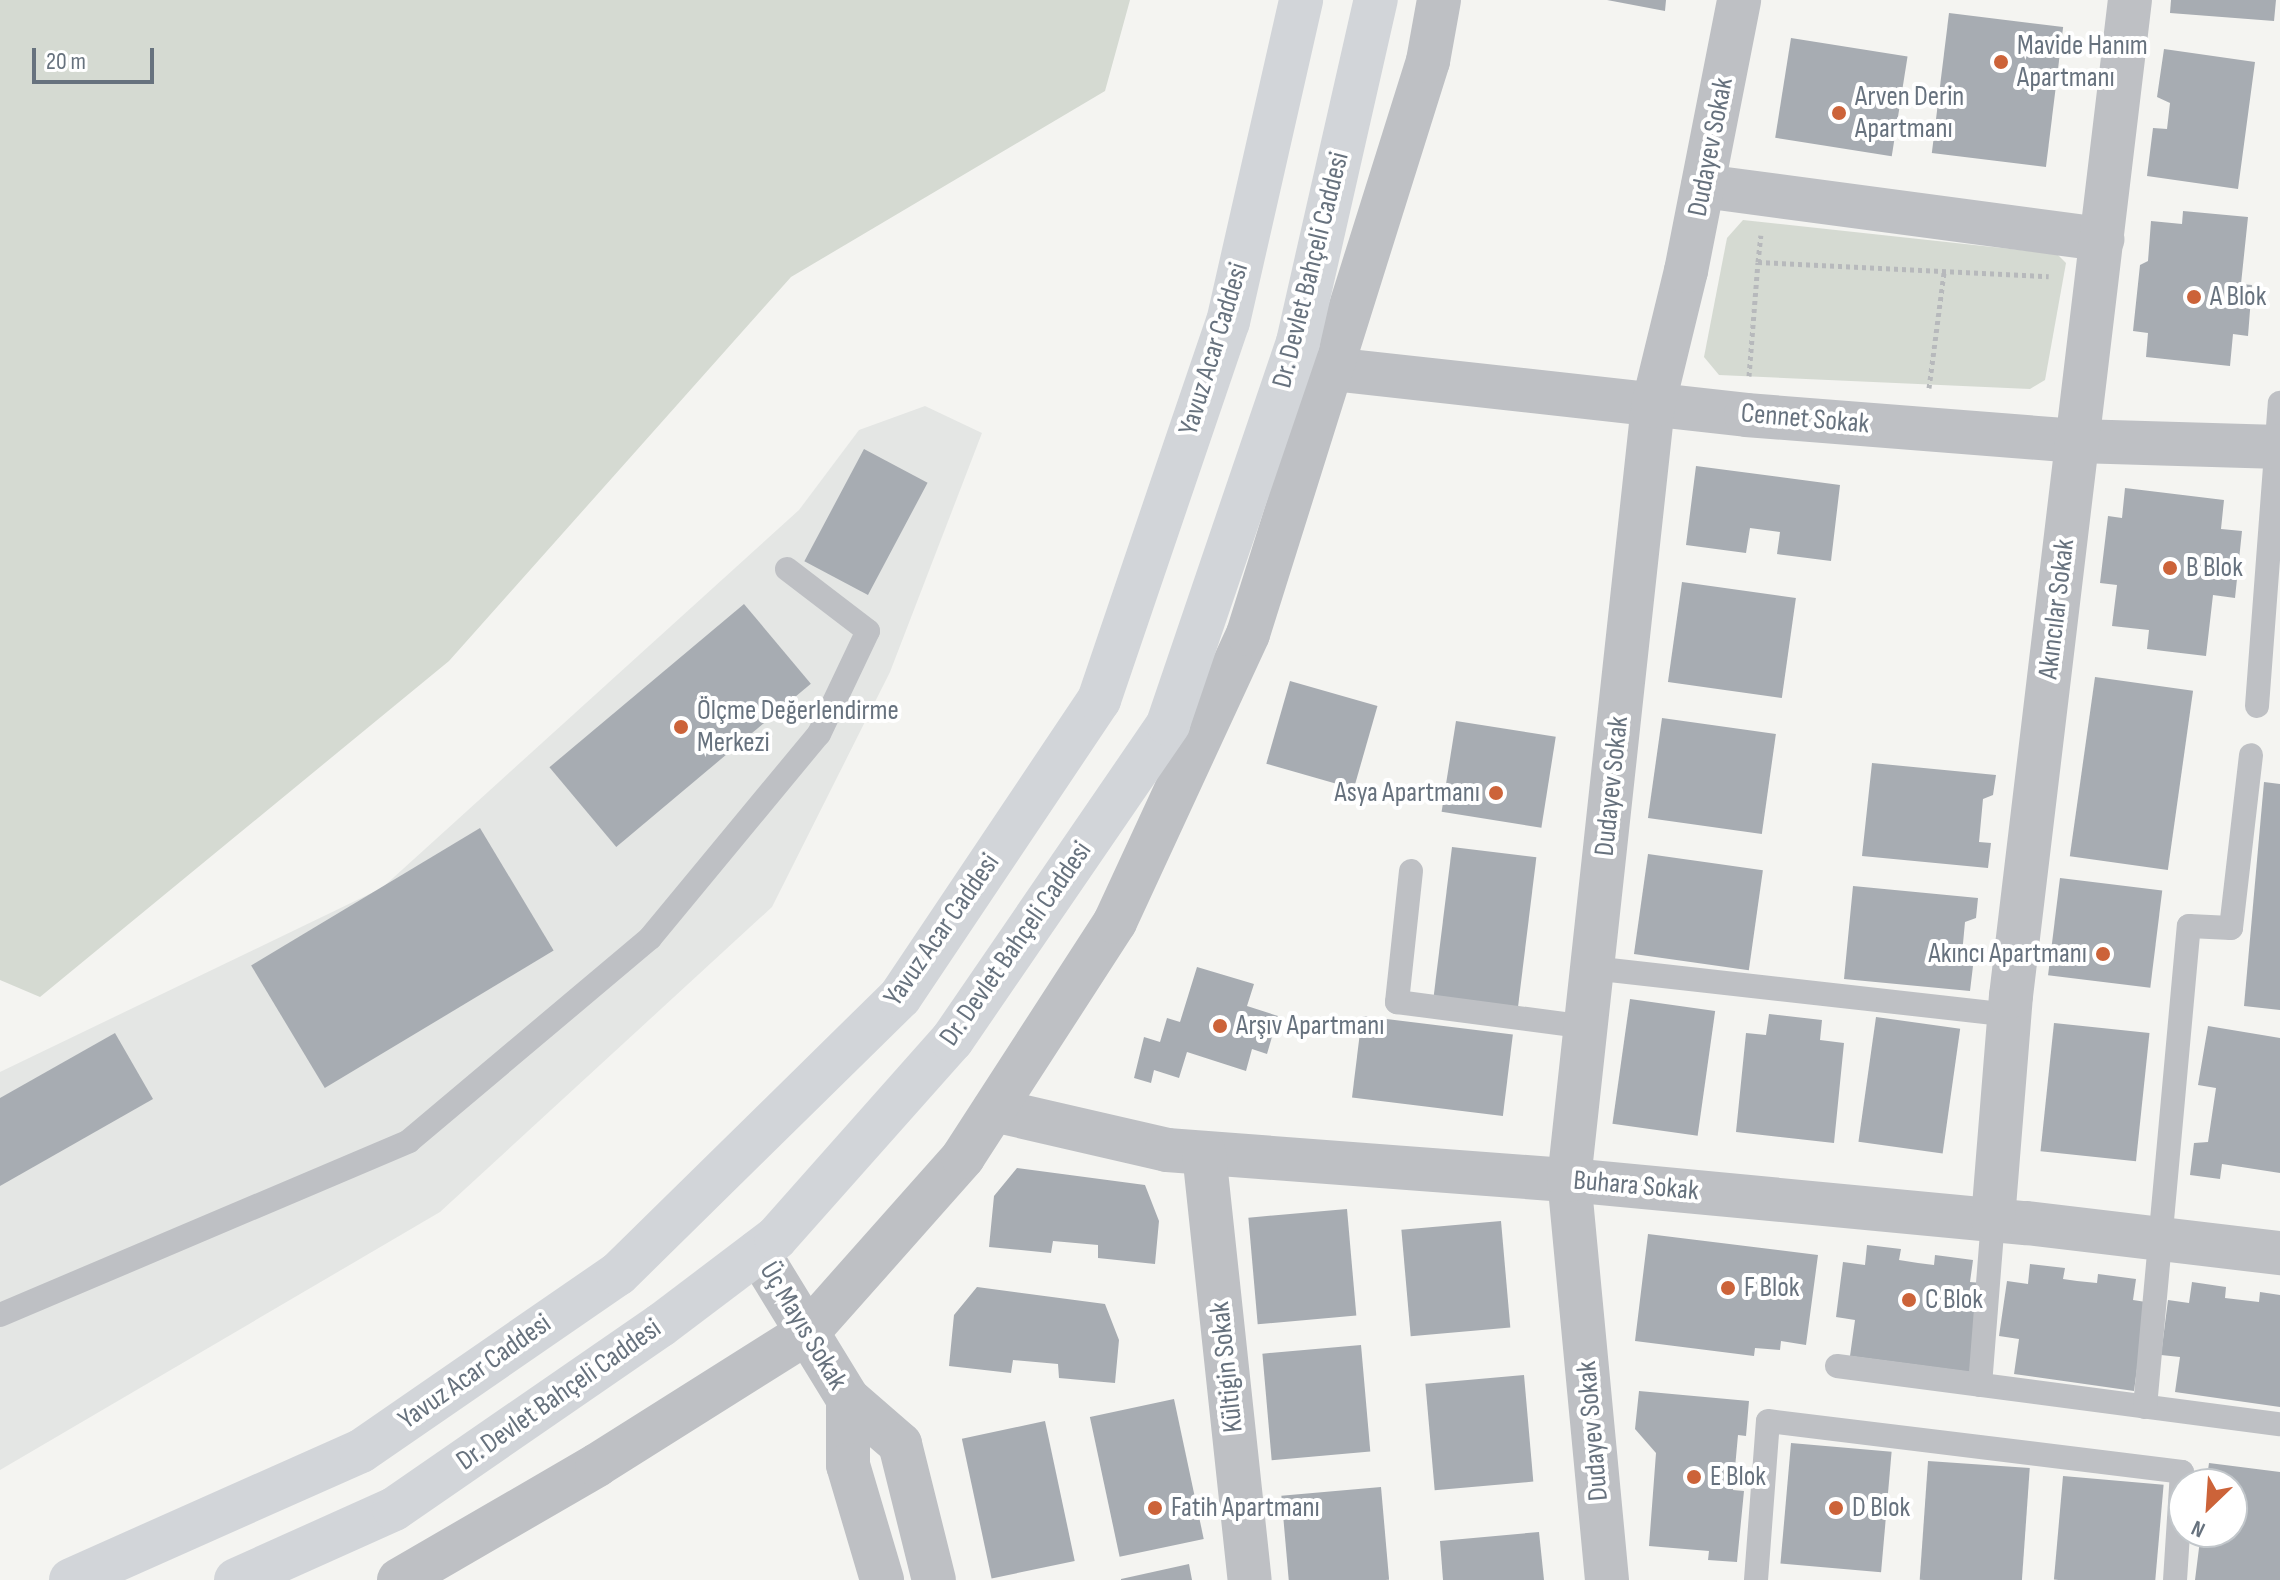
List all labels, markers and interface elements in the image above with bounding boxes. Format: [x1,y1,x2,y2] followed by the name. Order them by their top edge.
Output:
[2017,29,2148,95] place label: Mavide Hanım Apartmanı
[36,32,158,82] scale bar
[46,47,86,76] text: 20 m
[1992,53,2010,71] marker: Mavide Hanım Apartmanı
[1681,75,1741,219] street label: Dudayev Sokak
[1855,80,1964,146] place label: Arven Derin Apartmanı
[1830,104,1848,122] marker: Arven Derin Apartmanı
[1265,149,1357,391] street label: Dr. Devlet Bahçeli Caddesi
[1172,259,1256,439] street label: Yavuz Acar Caddesi
[2210,280,2266,314] place label: A Blok
[2185,288,2203,306] marker: A Blok
[1740,397,1870,441] street label: Cennet Sokak
[2032,537,2082,681] street label: Akıncılar Sokak
[2186,551,2243,585] place label: B Blok
[2161,559,2179,577] marker: B Blok
[697,694,899,760] place label: Ölçme Değerlendirme Merkezi
[1588,714,1636,858] street label: Dudayev Sokak
[672,718,690,736] marker: Ölçme Değerlendirme Merkezi
[1335,776,1480,810] place label: Asya Apartmanı
[1487,784,1505,802] marker: Asya Apartmanı
[933,835,1099,1053] street label: Dr. Devlet Bahçeli Caddesi
[877,847,1007,1013] street label: Yavuz Acar Caddesi
[1928,937,2087,971] place label: Akıncı Apartmanı
[2094,945,2112,963] marker: Akıncı Apartmanı
[1236,1009,1384,1043] place label: Arşıv Apartmanı
[1211,1017,1229,1035] marker: Arşıv Apartmanı
[1572,1164,1700,1208] street label: Buhara Sokak
[752,1256,854,1396] street label: Üç Mayıs Sokak
[1744,1271,1799,1305] place label: F Blok
[1719,1279,1737,1297] marker: F Blok
[1925,1283,1983,1317] place label: C Blok
[1900,1291,1918,1309] marker: C Blok
[1203,1300,1251,1434] street label: Kültigin Sokak
[392,1307,558,1437] street label: Yavuz Acar Caddesi
[450,1312,668,1478] street label: Dr. Devlet Bahçeli Caddesi
[1570,1360,1616,1502] street label: Dudayev Sokak
[1710,1460,1766,1494] place label: E Blok
[1685,1468,1703,1486] marker: E Blok
[2168,1468,2248,1548] north arrow
[1171,1491,1320,1525] place label: Fatih Apartmanı
[1852,1491,1910,1525] place label: D Blok
[1146,1499,1164,1517] marker: Fatih Apartmanı
[1827,1499,1845,1517] marker: D Blok
[2187,1514,2210,1543] text: N

